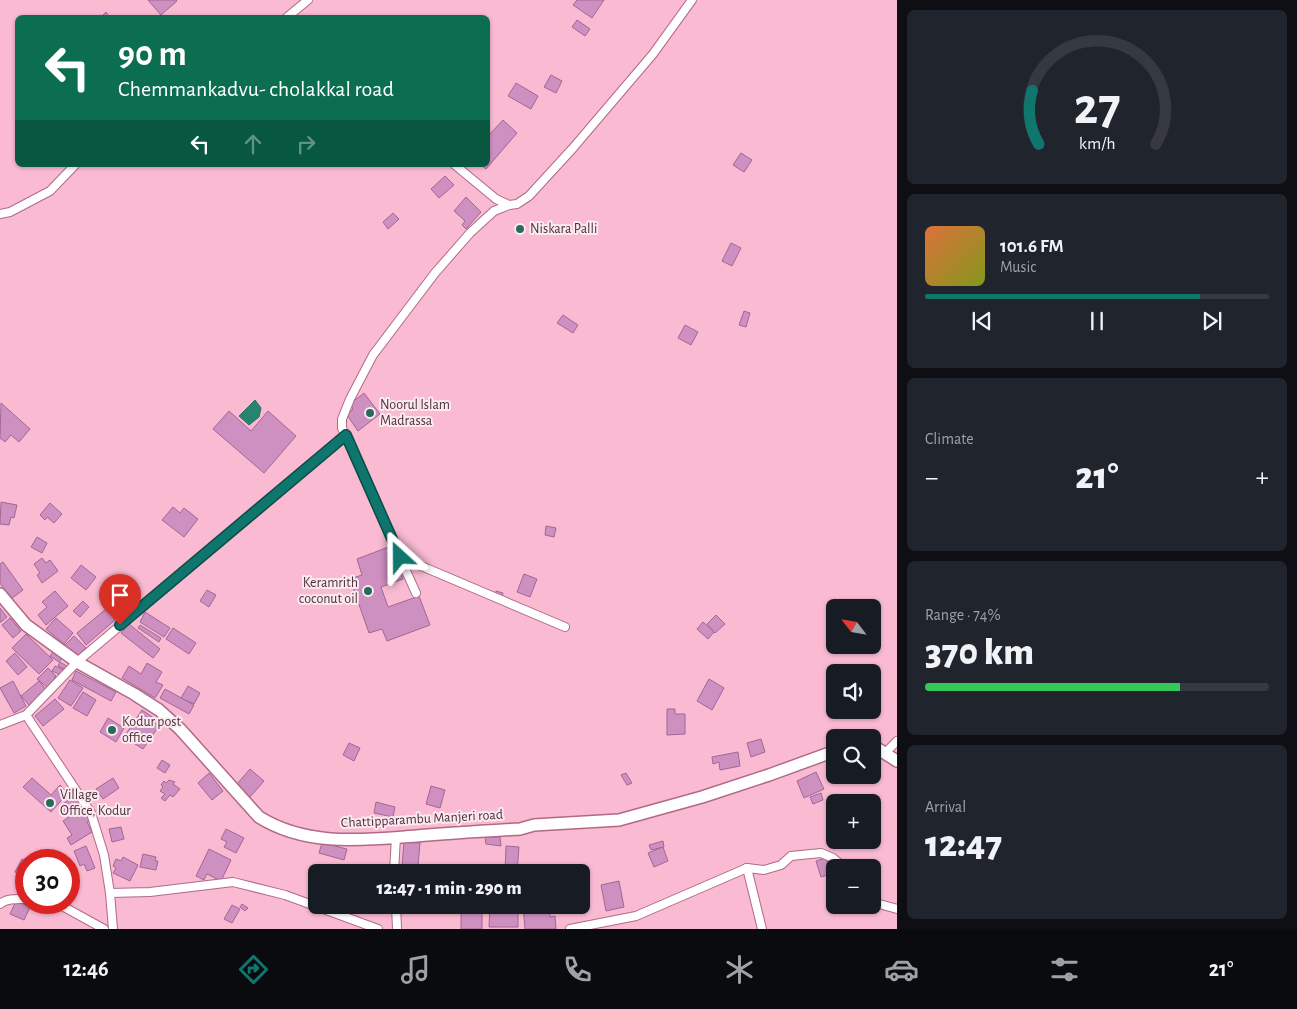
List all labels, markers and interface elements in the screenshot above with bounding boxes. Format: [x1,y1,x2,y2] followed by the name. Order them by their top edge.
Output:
[35,35,100,100] icon: left
[118,37,187,72] text: 90 m
[118,78,394,100] text: Chemmankadvu- cholakkal road
[1074,81,1120,133] text: 27
[186,130,214,158] icon: left
[239,130,267,158] icon: ahead
[292,130,320,158] icon: right
[1079,135,1115,153] text: km/h
[530,222,597,236] place label: Niskara Palli
[514,223,526,235] marker: Niskara Palli
[1000,237,1064,256] text: 101.6 FM
[1000,259,1036,275] text: Music
[968,307,996,335] icon: previous
[1083,307,1111,335] icon: pause
[1198,307,1226,335] icon: next
[380,398,450,428] place label: Noorul Islam Madrassa
[364,407,376,419] marker: Noorul Islam Madrassa
[925,431,974,447] text: Climate
[1075,458,1119,496] text: 21°
[925,464,938,492] text: −
[1256,464,1269,492] text: +
[373,530,425,582] position arrow
[99,574,141,625] pin
[299,576,358,606] place label: Keramrith coconut oil
[106,581,134,609] icon: arrive
[362,585,374,597] marker: Keramrith coconut oil
[826,599,881,654] north arrow
[826,599,881,914] map controls
[925,607,1001,623] text: Range · 74%
[925,634,1034,672] text: 370 km
[826,664,881,719] button: sound
[122,715,181,745] place label: Kodur post office
[106,724,118,736] marker: Kodur post office
[826,729,881,784] button: search
[60,788,131,818] place label: Village Office, Kodur
[826,794,881,849] button: +
[44,797,56,809] marker: Village Office, Kodur
[925,799,966,815] text: Arrival
[341,808,503,830] street label: Chattipparambu Manjeri road
[925,826,1002,864] text: 12:47
[15,849,80,914] speed limit sign: 30
[826,859,881,914] button: −
[376,879,522,898] text: 12:47 · 1 min · 290 m
[236,952,271,987] icon: directions
[398,952,433,987] icon: music
[560,952,595,987] icon: phone
[722,952,757,987] icon: climate
[884,952,919,987] icon: car
[1047,952,1082,987] icon: filters
[64,958,109,980] text: 12:46
[1209,958,1233,980] text: 21°

